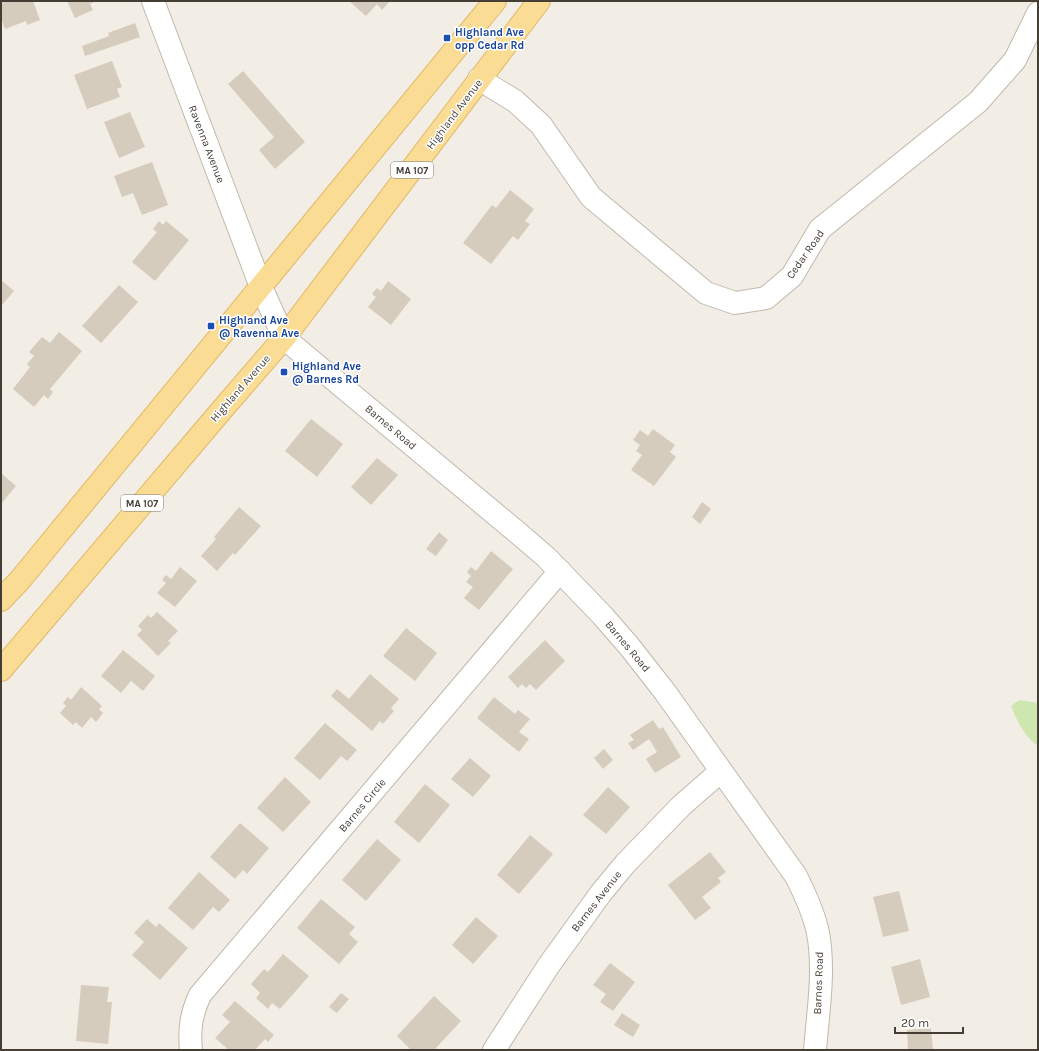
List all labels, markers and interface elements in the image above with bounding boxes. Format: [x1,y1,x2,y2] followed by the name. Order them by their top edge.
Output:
[455,26,524,52] place label: Highland Ave opp Cedar Rd
[442,33,452,43] marker: Highland Ave opp Cedar Rd
[424,76,485,152] street label: Highland Avenue
[186,104,227,185] street label: Ravenna Avenue
[391,162,433,178] road number: MA 107
[784,227,827,281] street label: Cedar Road
[219,314,299,340] place label: Highland Ave @ Ravenna Ave
[206,321,216,331] marker: Highland Ave @ Ravenna Ave
[208,352,273,425] street label: Highland Avenue
[292,360,361,386] place label: Highland Ave @ Barnes Rd
[279,367,289,377] marker: Highland Ave @ Barnes Rd
[362,402,419,453] street label: Barnes Road
[121,495,163,511] road number: MA 107
[602,618,653,675] street label: Barnes Road
[336,776,389,835] street label: Barnes Circle
[569,868,624,934] street label: Barnes Avenue
[811,951,826,1015] street label: Barnes Road
[895,1009,963,1035] scale bar
[901,1016,929,1030] text: 20 m

